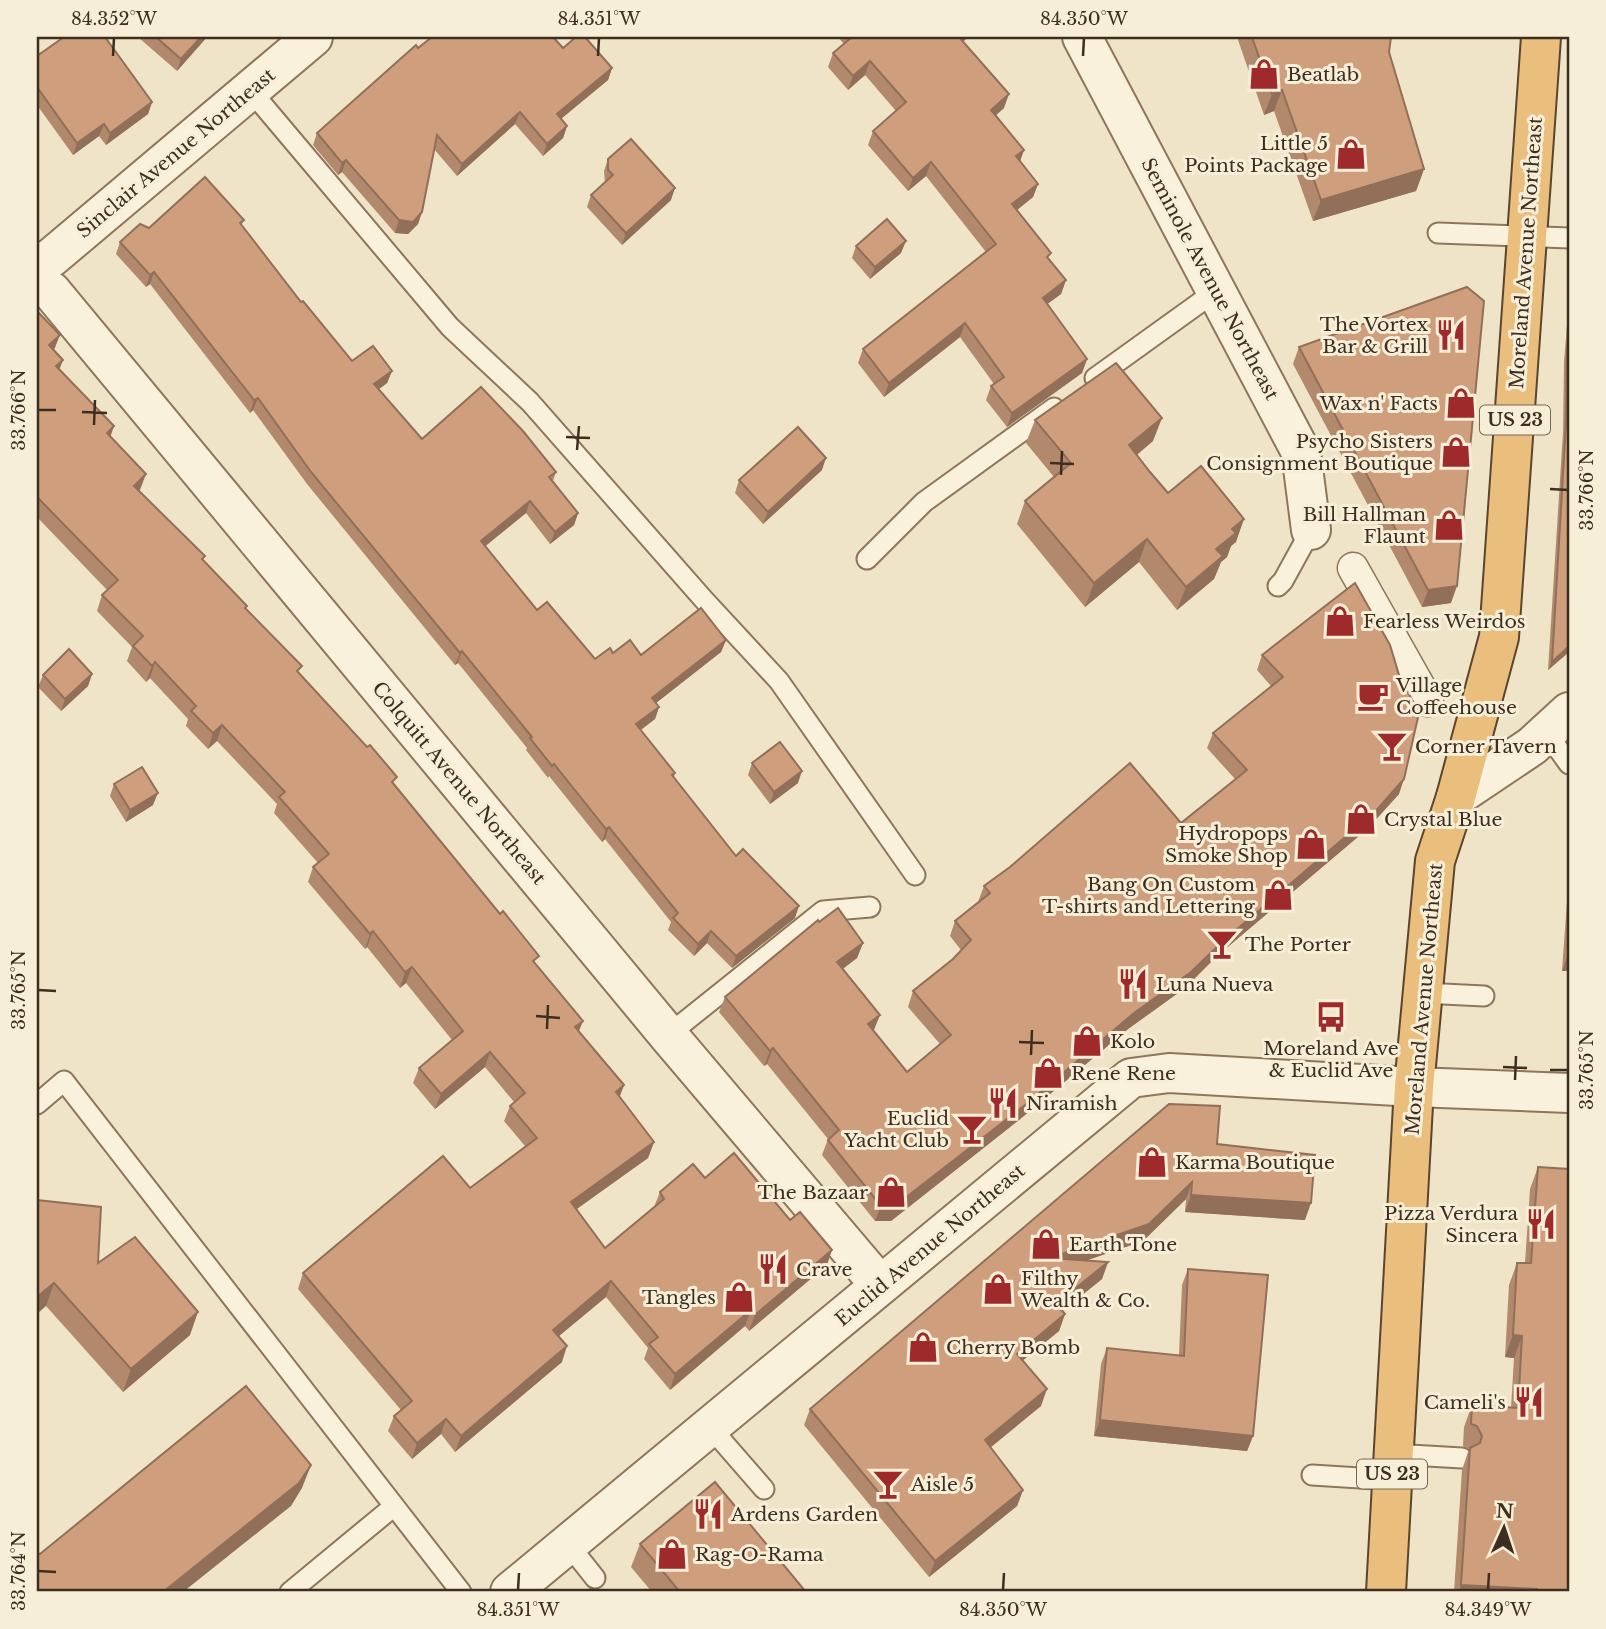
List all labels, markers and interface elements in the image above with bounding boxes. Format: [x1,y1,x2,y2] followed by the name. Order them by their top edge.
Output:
[71,8,158,30] text: 84.352°W
[558,8,641,30] text: 84.351°W
[1040,8,1129,30] text: 84.350°W
[1247,57,1281,91] shop icon: Beatlab
[72,63,280,243] street label: Sinclair Avenue Northeast
[1287,63,1359,86] place label: Beatlab
[1505,115,1547,390] street label: Moreland Avenue Northeast
[1184,132,1328,177] place label: Little 5 Points Package
[1334,137,1368,171] shop icon: Little 5 Points Package
[1136,154,1284,405] street label: Seminole Avenue Northeast
[1320,313,1428,358] place label: The Vortex Bar & Grill
[1434,318,1468,352] restaurant icon: The Vortex Bar & Grill
[8,369,30,451] text: 33.766°N
[1444,386,1478,420] shop icon: Wax n' Facts
[1319,392,1438,415] place label: Wax n' Facts
[1480,406,1550,434] road number: US 23
[1206,430,1433,475] place label: Psycho Sisters Consignment Boutique
[1439,435,1473,469] shop icon: Psycho Sisters Consignment Boutique
[1576,449,1598,531] text: 33.766°N
[1303,503,1427,548] place label: Bill Hallman Flaunt
[1432,508,1466,542] shop icon: Bill Hallman Flaunt
[1323,604,1357,638] shop icon: Fearless Weirdos
[1363,610,1525,633] place label: Fearless Weirdos
[1395,674,1517,719] place label: Village Coffeehouse
[367,677,551,890] street label: Colquitt Avenue Northeast
[1356,679,1390,713] cafe icon: Village Coffeehouse
[1375,729,1409,763] bar icon: Corner Tavern
[1415,735,1557,758] place label: Corner Tavern
[1344,802,1378,836] shop icon: Crystal Blue
[1384,808,1502,831] place label: Crystal Blue
[1165,822,1288,867] place label: Hydropops Smoke Shop
[1294,827,1328,861] shop icon: Hydropops Smoke Shop
[1401,861,1447,1136] street label: Moreland Avenue Northeast
[1042,873,1256,918] place label: Bang On Custom T-shirts and Lettering
[1261,878,1295,912] shop icon: Bang On Custom T-shirts and Lettering
[1205,927,1239,961] bar icon: The Porter
[1245,933,1351,956] place label: The Porter
[8,950,30,1030] text: 33.765°N
[1116,967,1150,1001] restaurant icon: Luna Nueva
[1156,973,1274,996] place label: Luna Nueva
[1314,1000,1348,1034] bus stop icon: Moreland Ave & Euclid Ave
[1070,1024,1104,1058] shop icon: Kolo
[1110,1030,1155,1053] place label: Kolo
[1576,1030,1598,1110] text: 33.765°N
[1263,1037,1399,1082] place label: Moreland Ave & Euclid Ave
[1031,1056,1065,1090] shop icon: Rene Rene
[1071,1062,1176,1085] place label: Rene Rene
[986,1086,1020,1120] restaurant icon: Niramish
[1026,1092,1118,1115] place label: Niramish
[843,1107,949,1152] place label: Euclid Yacht Club
[955,1112,989,1146] bar icon: Euclid Yacht Club
[1135,1145,1169,1179] shop icon: Karma Boutique
[1175,1151,1335,1174] place label: Karma Boutique
[831,1158,1030,1331] street label: Euclid Avenue Northeast
[874,1175,908,1209] shop icon: The Bazaar
[758,1181,868,1204] place label: The Bazaar
[1384,1202,1518,1247] place label: Pizza Verdura Sincera
[1524,1207,1558,1241] restaurant icon: Pizza Verdura Sincera
[1029,1227,1063,1261] shop icon: Earth Tone
[1069,1233,1177,1256] place label: Earth Tone
[756,1252,790,1286] restaurant icon: Crave
[796,1258,853,1281] place label: Crave
[1020,1267,1150,1312] place label: Filthy Wealth & Co.
[981,1272,1015,1306] shop icon: Filthy Wealth & Co.
[722,1280,756,1314] shop icon: Tangles
[642,1286,716,1309] place label: Tangles
[906,1330,940,1364] shop icon: Cherry Bomb
[946,1336,1080,1359] place label: Cherry Bomb
[1512,1385,1546,1419] restaurant icon: Cameli's
[1424,1391,1506,1414] place label: Cameli's
[1357,1460,1427,1489] road number: US 23
[871,1467,905,1501] bar icon: Aisle 5
[910,1473,974,1496] place label: Aisle 5
[1470,1492,1540,1562] north arrow
[691,1497,725,1531] restaurant icon: Ardens Garden
[1495,1500,1515,1523] text: N
[730,1503,878,1526] place label: Ardens Garden
[8,1531,30,1611] text: 33.764°N
[655,1537,689,1571] shop icon: Rag-O-Rama
[695,1543,824,1566] place label: Rag-O-Rama
[477,1599,560,1621] text: 84.351°W
[959,1599,1048,1621] text: 84.350°W
[1445,1599,1532,1621] text: 84.349°W

